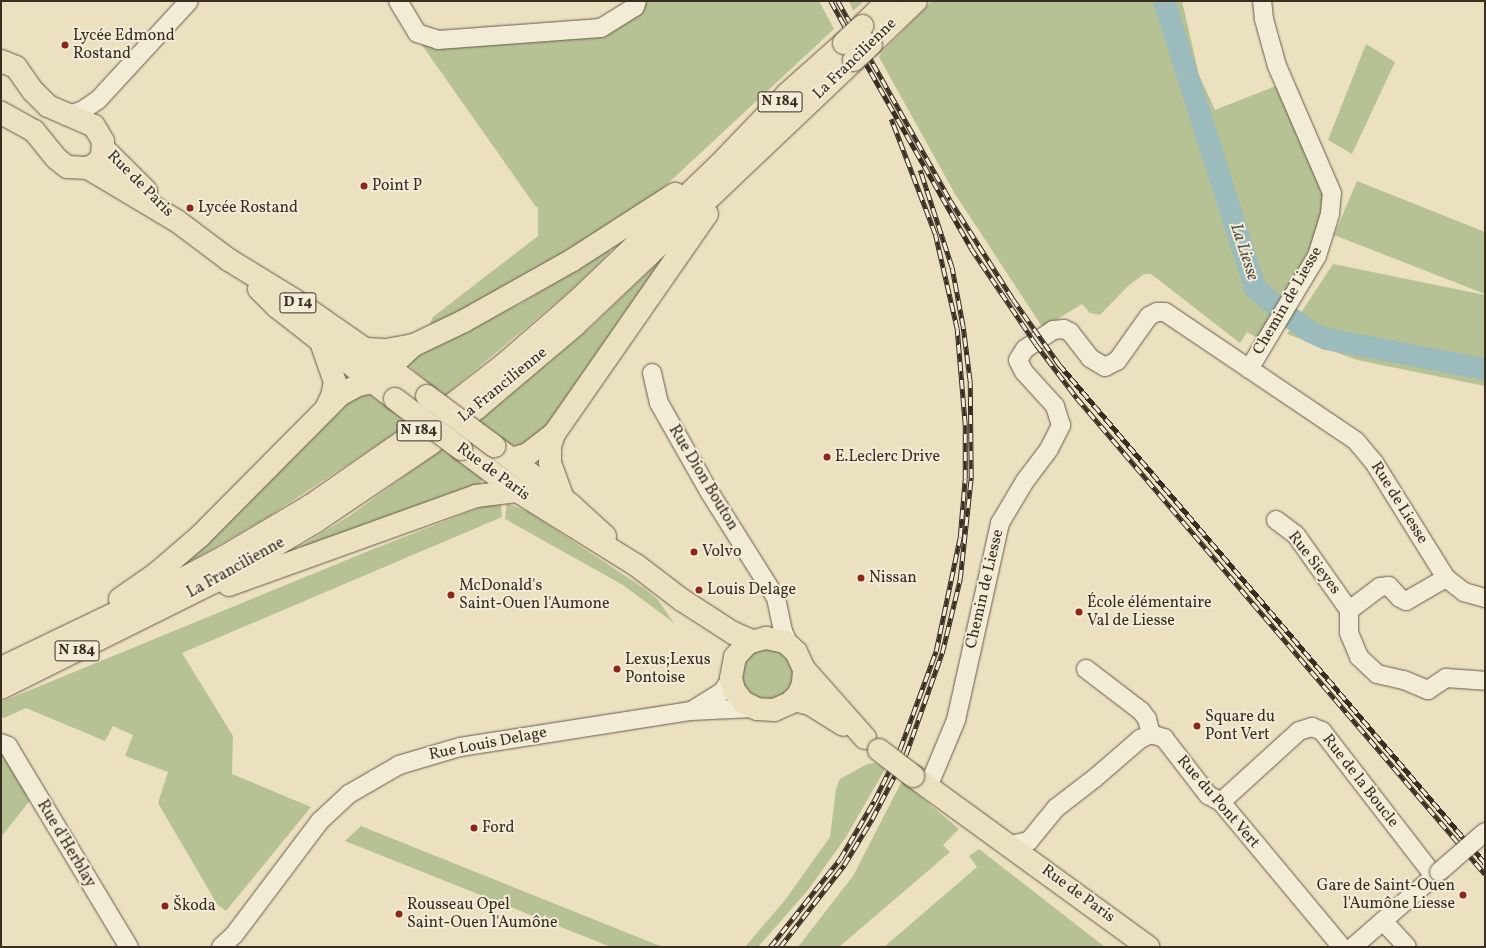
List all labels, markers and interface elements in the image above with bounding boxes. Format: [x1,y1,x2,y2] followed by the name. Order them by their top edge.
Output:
[809,14,901,104] street label: La Francilienne
[73,26,175,64] place label: Lycée Edmond Rostand
[60,40,70,50] marker: Lycée Edmond Rostand
[757,89,803,115] road number: N 184
[103,147,177,221] street label: Rue de Paris
[372,176,422,196] place label: Point P
[359,181,369,191] marker: Point P
[198,198,298,218] place label: Lycée Rostand
[185,203,195,213] marker: Lycée Rostand
[1225,221,1263,283] water label: La Liesse
[1249,243,1327,359] street label: Chemin de Liesse
[279,290,317,316] road number: D 14
[455,343,551,427] street label: La Francilienne
[396,418,442,444] road number: N 184
[664,422,742,534] street label: Rue Dion Bouton
[452,439,534,505] street label: Rue de Paris
[835,447,940,467] place label: E.Leclerc Drive
[822,452,832,462] marker: E.Leclerc Drive
[1366,458,1432,548] street label: Rue de Liesse
[962,528,1008,650] street label: Chemin de Liesse
[1283,528,1345,598] street label: Rue Sieyes
[184,533,288,603] street label: La Francilienne
[702,542,741,562] place label: Volvo
[689,547,699,557] marker: Volvo
[869,568,917,588] place label: Nissan
[856,573,866,583] marker: Nissan
[459,576,610,614] place label: McDonald's Saint-Ouen l'Aumone
[707,580,796,600] place label: Louis Delage
[694,585,704,595] marker: Louis Delage
[446,590,456,600] marker: McDonald's Saint-Ouen l'Aumone
[1087,593,1212,631] place label: École élémentaire Val de Liesse
[1074,607,1084,617] marker: École élémentaire Val de Liesse
[54,638,100,664] road number: N 184
[625,650,711,688] place label: Lexus;Lexus Pontoise
[612,664,622,674] marker: Lexus;Lexus Pontoise
[1205,707,1275,745] place label: Square du Pont Vert
[1192,721,1202,731] marker: Square du Pont Vert
[427,723,549,765] street label: Rue Louis Delage
[1318,731,1402,831] street label: Rue de la Boucle
[1172,751,1264,853] street label: Rue du Pont Vert
[32,797,100,891] street label: Rue d'Herblay
[482,818,514,838] place label: Ford
[469,823,479,833] marker: Ford
[1037,861,1119,927] street label: Rue de Paris
[1317,876,1455,914] place label: Gare de Saint-Ouen l'Aumône Liesse
[1458,890,1468,900] marker: Gare de Saint-Ouen l'Aumône Liesse
[407,895,558,933] place label: Rousseau Opel Saint-Ouen l'Aumône
[173,896,216,916] place label: Škoda
[160,901,170,911] marker: Škoda
[394,909,404,919] marker: Rousseau Opel Saint-Ouen l'Aumône

